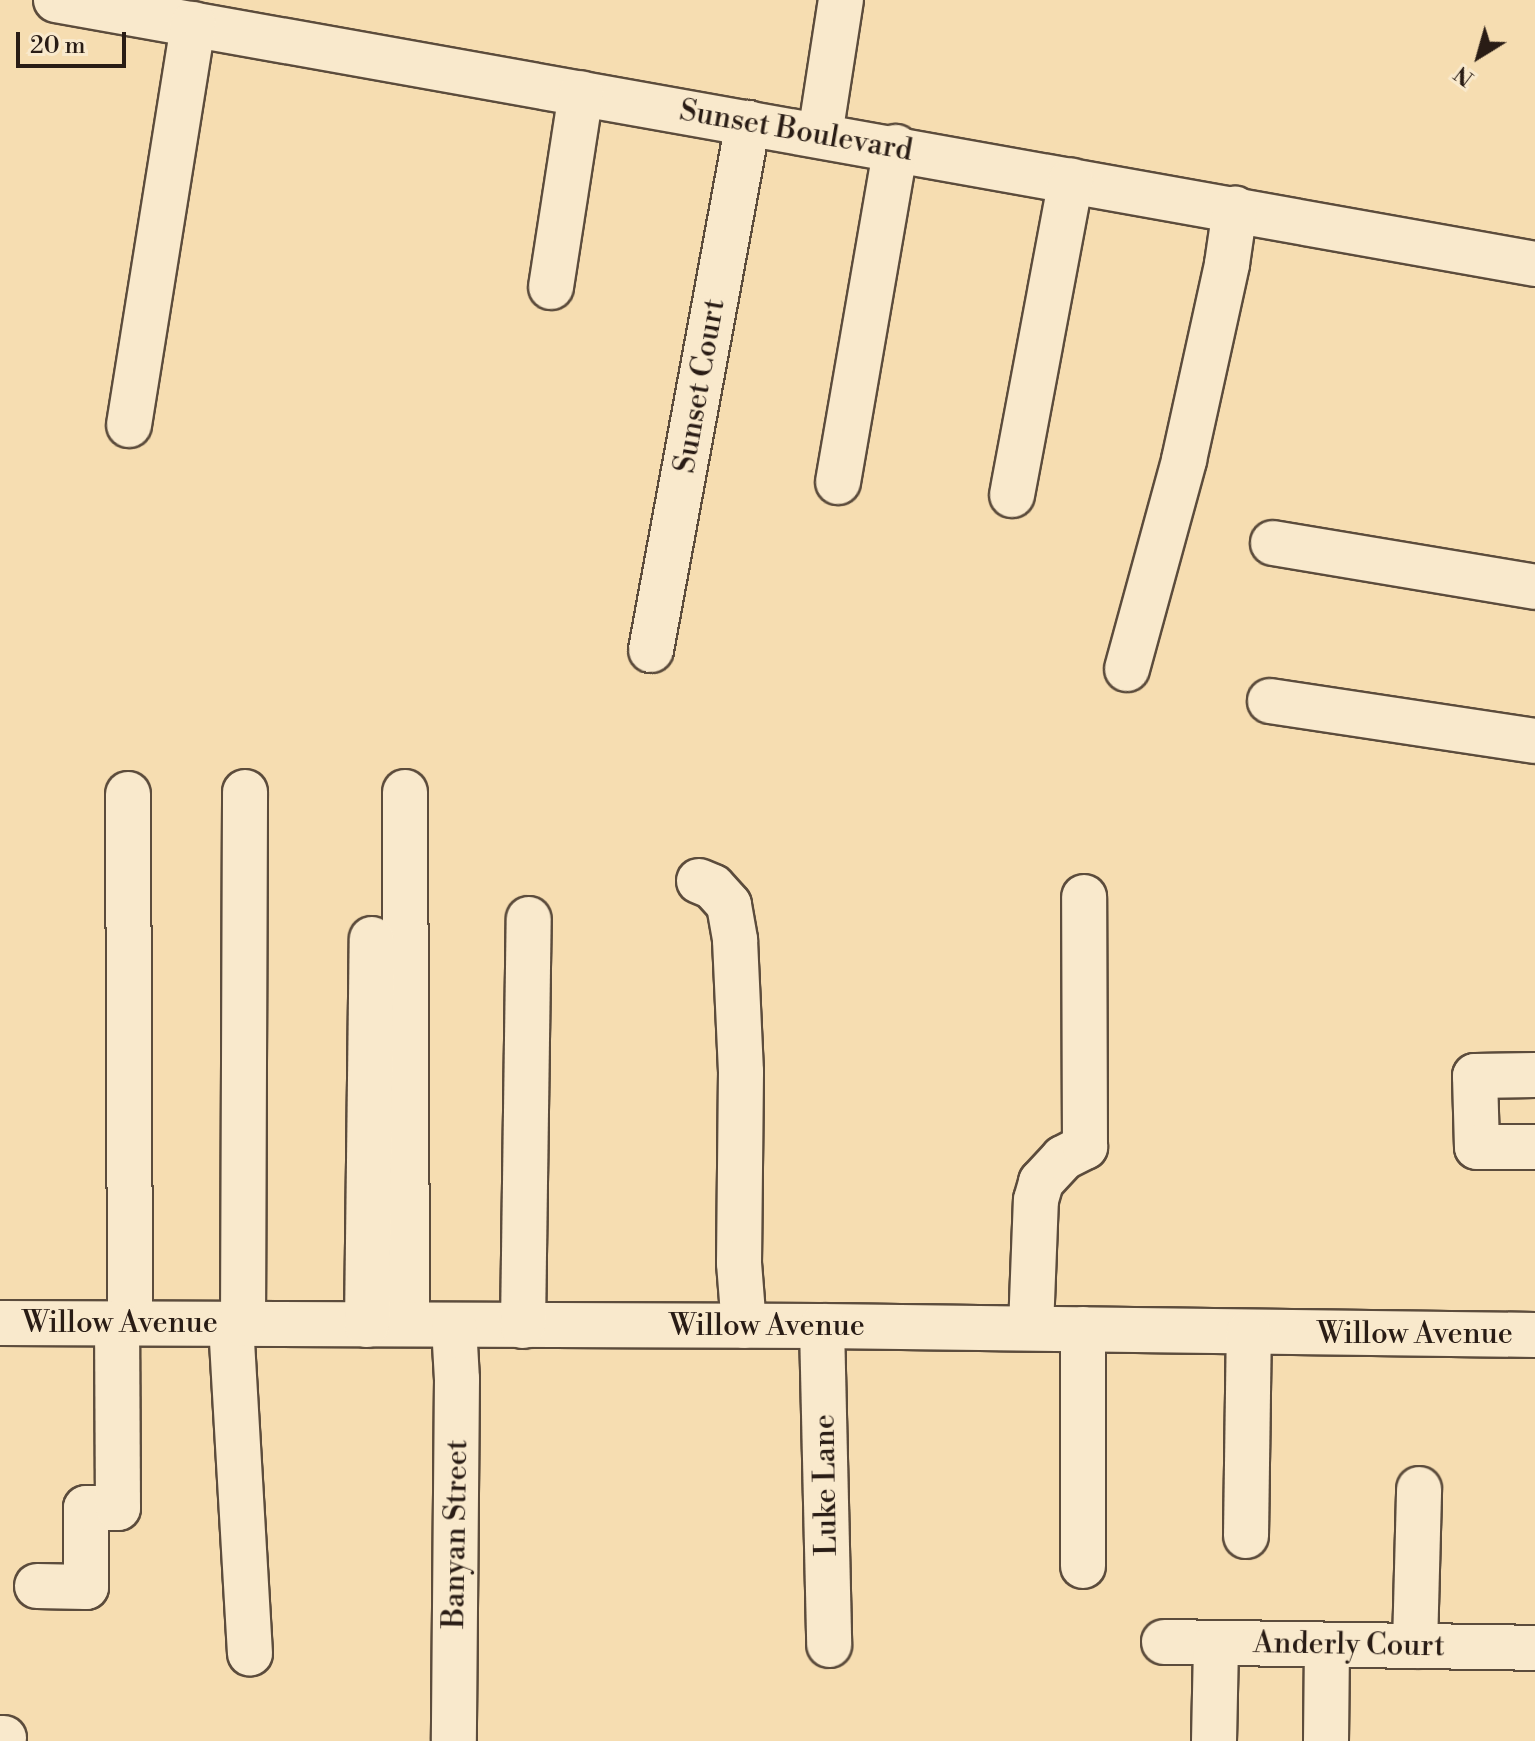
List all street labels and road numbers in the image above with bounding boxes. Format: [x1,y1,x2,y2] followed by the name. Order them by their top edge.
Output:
[677,93,915,169] street label: Sunset Boulevard
[667,296,733,476] street label: Sunset Court
[22,1305,218,1341] street label: Willow Avenue
[669,1308,865,1344] street label: Willow Avenue
[1317,1316,1513,1352] street label: Willow Avenue
[807,1414,845,1556] street label: Luke Lane
[436,1439,476,1629] street label: Banyan Street
[1253,1625,1445,1665] street label: Anderly Court

